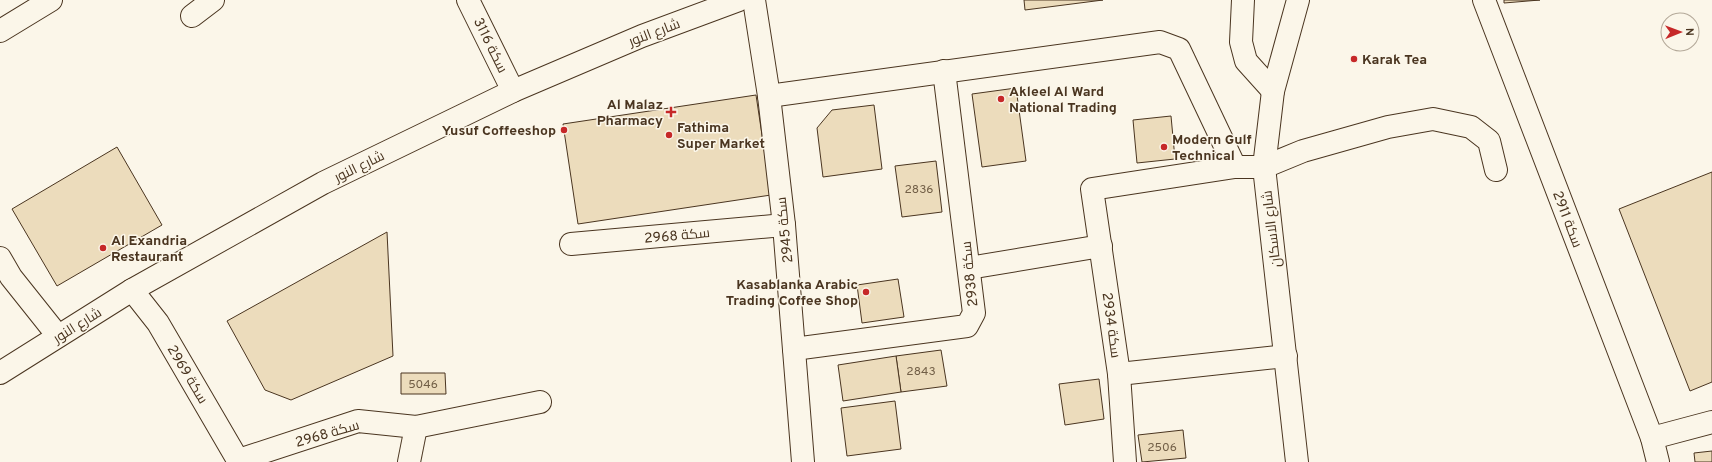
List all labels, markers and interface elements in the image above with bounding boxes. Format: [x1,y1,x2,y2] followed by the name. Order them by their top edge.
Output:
[1660,12,1700,52] north arrow
[469,15,510,76] street label: سكة 3116
[625,16,683,51] street label: شارع النور
[1682,28,1696,36] text: N
[1362,52,1427,69] place label: Karak Tea
[1349,54,1359,64] marker: Karak Tea
[1009,84,1117,117] place label: Akleel Al Ward National Trading
[996,94,1006,104] marker: Akleel Al Ward National Trading
[597,97,663,130] place label: Al Malaz Pharmacy
[666,107,676,117] marker: Al Malaz Pharmacy
[677,120,765,153] place label: Fathima Super Market
[442,123,556,140] place label: Yusuf Coffeeshop
[559,125,569,135] marker: Yusuf Coffeeshop
[664,130,674,140] marker: Fathima Super Market
[1172,132,1252,165] place label: Modern Gulf Technical
[1159,142,1169,152] marker: Modern Gulf Technical
[331,148,388,187] street label: شارع النور
[904,182,934,198] house number: 2836
[1259,189,1286,268] street label: شارع الاسكان
[1548,189,1585,250] street label: سكة 2911
[774,196,797,264] street label: سكة 2945
[644,225,711,248] street label: سكة 2968
[111,233,187,266] place label: Al Exandria Restaurant
[959,240,982,308] street label: سكة 2938
[98,243,108,253] marker: Al Exandria Restaurant
[726,277,858,310] place label: Kasablanka Arabic Trading Coffee Shop
[861,287,871,297] marker: Kasablanka Arabic Trading Coffee Shop
[1097,291,1124,359] street label: سكة 2934
[50,305,105,348] street label: شارع النور
[163,342,211,407] street label: سكة 2969
[906,364,936,380] house number: 2843
[408,377,438,393] house number: 5046
[293,417,361,452] street label: سكة 2968
[1147,440,1177,456] house number: 2506

